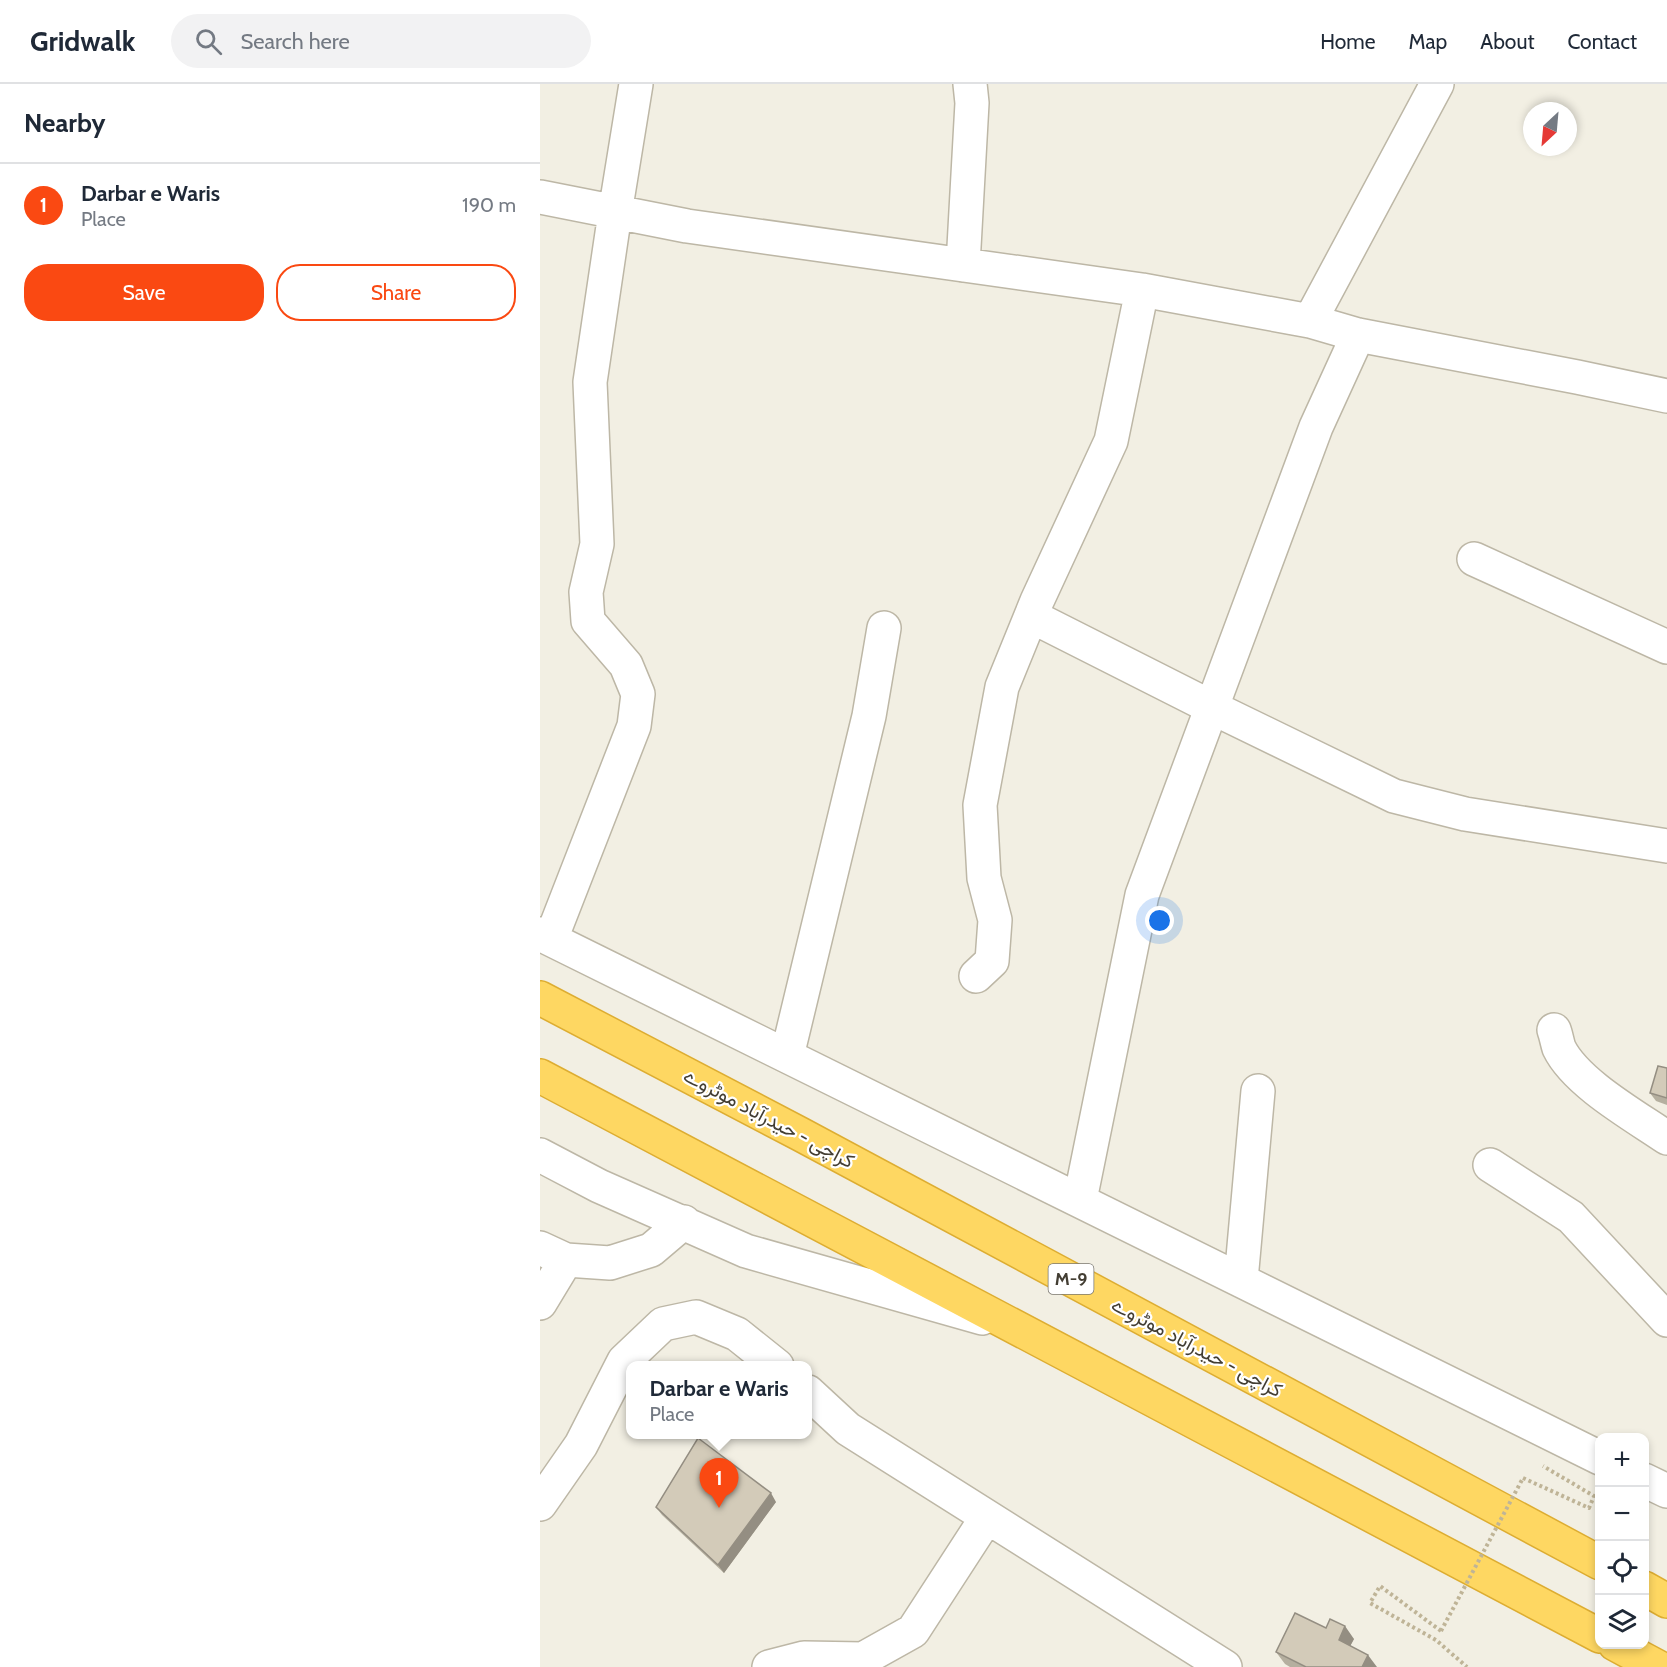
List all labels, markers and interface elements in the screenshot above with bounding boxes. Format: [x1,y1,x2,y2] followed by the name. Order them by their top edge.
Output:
[171,14,591,68] search box
[30,24,135,58] text: Gridwalk
[192,25,225,58] icon: search
[240,28,350,55] text: Search here
[1320,29,1376,54] text: Home
[1409,29,1447,54] text: Map
[1480,29,1534,54] text: About
[1567,29,1637,54] text: Contact
[1523,102,1577,156] north arrow
[24,107,105,139] text: Nearby
[81,180,220,207] text: Darbar e Waris
[40,193,47,217] text: 1
[462,193,516,217] text: 190 m
[81,207,126,231] text: Place
[24,264,264,321] button: Save
[276,264,516,321] button: Share
[1145,906,1174,935] your location
[679,1063,859,1175] street label: کراچی - حیدرآباد موٹروے
[1048,1264,1094,1294] road number: M-9
[1107,1292,1287,1404] street label: کراچی - حیدرآباد موٹروے
[626,1361,812,1439] popup
[649,1375,789,1402] text: Darbar e Waris
[649,1402,694,1426] text: Place
[1595,1433,1649,1649] map controls
[1595,1433,1649,1487] button: +
[700,1458,738,1508] pin: 1
[1595,1487,1649,1541] button: −
[1595,1541,1649,1595] button: locate
[1595,1595,1649,1649] button: layers

